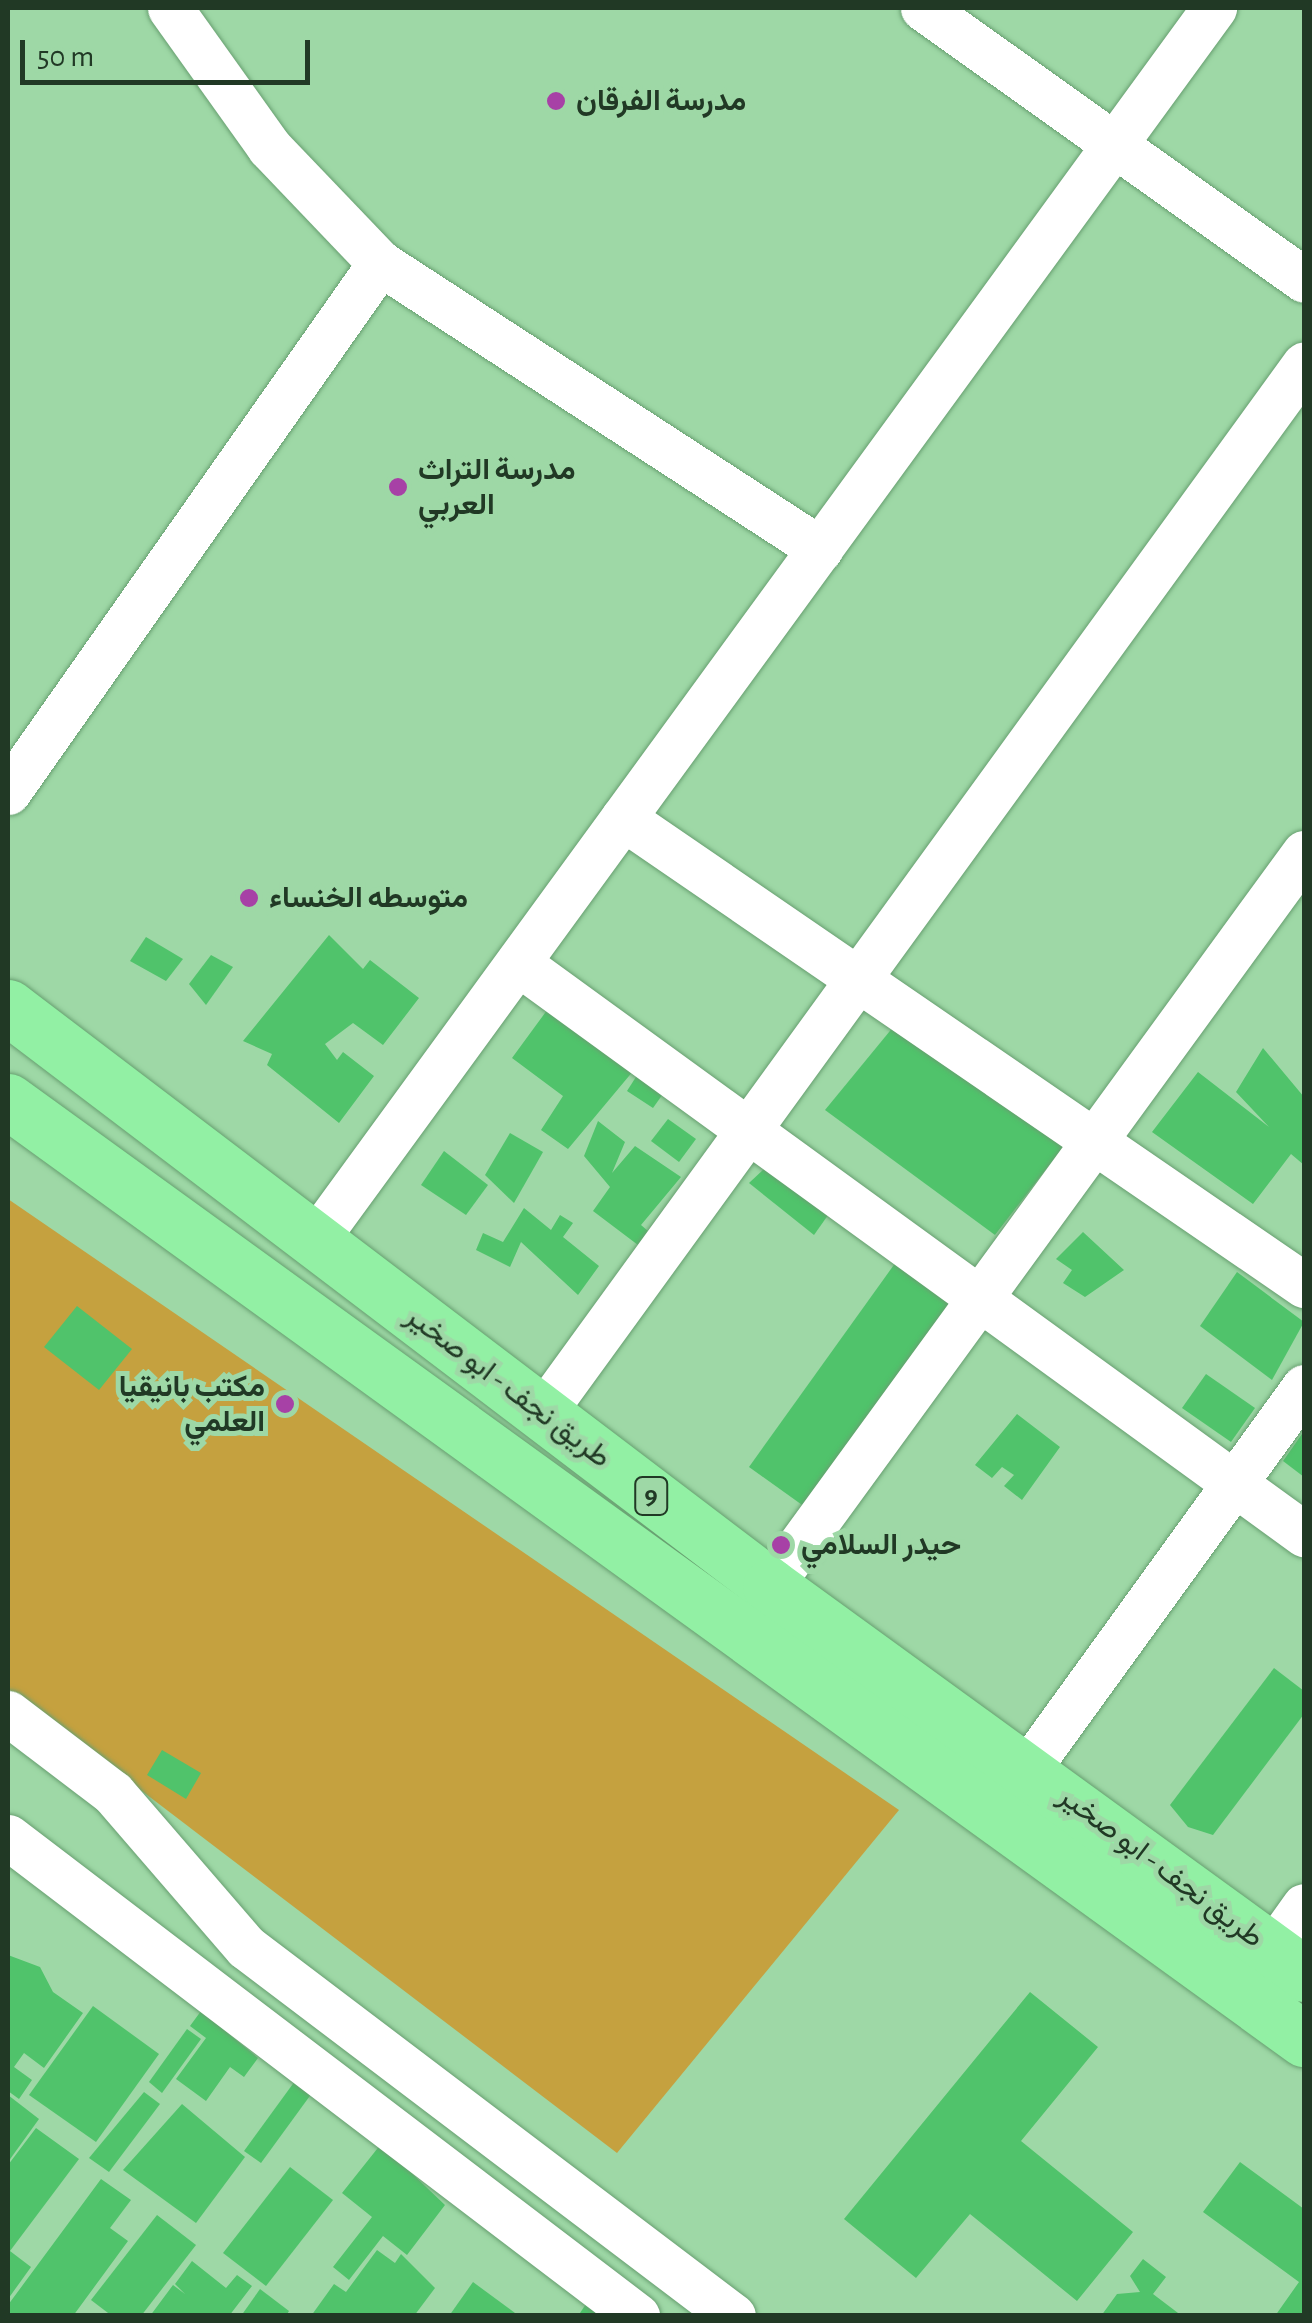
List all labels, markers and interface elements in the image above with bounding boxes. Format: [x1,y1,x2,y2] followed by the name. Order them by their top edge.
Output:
[25,20,315,82] scale bar
[37,42,94,72] text: 50 m
[576,83,746,119] place label: مدرسة الفرقان
[545,90,567,112] marker: مدرسة الفرقان
[418,452,576,522] place label: مدرسة التراث العربي
[387,476,409,498] marker: مدرسة التراث العربي
[269,880,468,916] place label: متوسطه الخنساء
[238,887,260,909] marker: متوسطه الخنساء
[398,1298,618,1476] street label: طريق نجف - ابو صخير
[119,1369,265,1440] place label: مكتب بانيقيا العلمي
[274,1393,296,1415] marker: مكتب بانيقيا العلمي
[634,1473,668,1519] road number: 9
[801,1527,961,1563] place label: حيدر السلامي
[770,1534,792,1556] marker: حيدر السلامي
[1051,1778,1271,1956] street label: طريق نجف - ابو صخير

